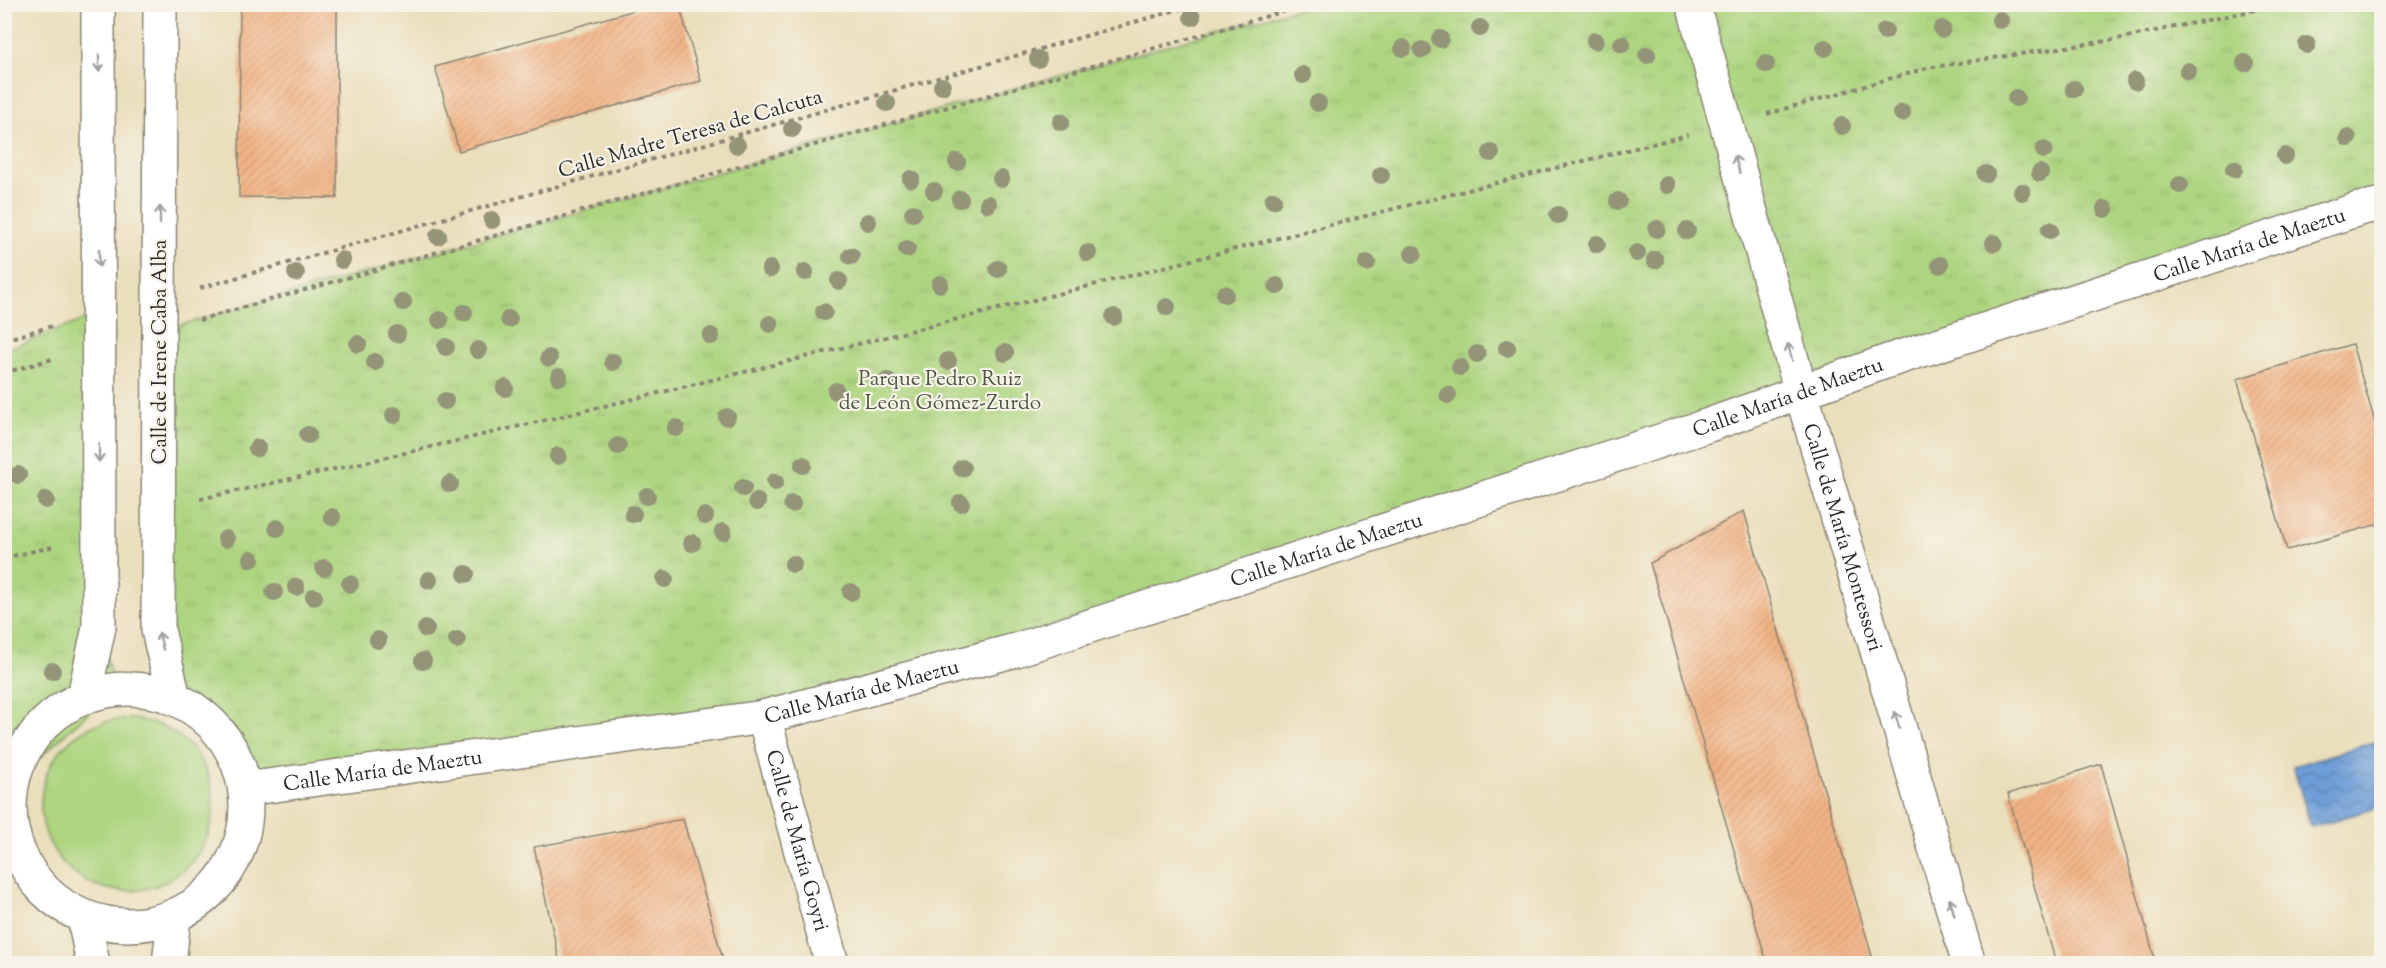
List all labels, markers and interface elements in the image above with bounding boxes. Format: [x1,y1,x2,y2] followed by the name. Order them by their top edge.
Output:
[93,52,105,72] one-way arrow
[555,83,827,187] street label: Calle Madre Teresa de Calcuta
[1731,155,1742,174] one-way arrow
[2150,201,2350,291] street label: Calle María de Maeztu
[154,205,166,225] one-way arrow
[146,239,176,464] street label: Calle de Irene Caba Alba
[93,247,105,267] one-way arrow
[1783,343,1795,362] one-way arrow
[1689,351,1888,446] street label: Calle María de Maeztu
[839,365,1041,419] park label: Parque Pedro Ruiz de León Gómez-Zurdo
[1794,420,1889,655] street label: Calle de María Montessori
[93,442,105,462] one-way arrow
[1227,506,1427,596] street label: Calle María de Maeztu
[154,631,166,650] one-way arrow
[761,653,963,733] street label: Calle María de Maeztu
[1891,711,1902,730] one-way arrow
[282,743,484,801] street label: Calle María de Maeztu
[757,747,835,935] street label: Calle de María Goyri
[1946,898,1957,917] one-way arrow

